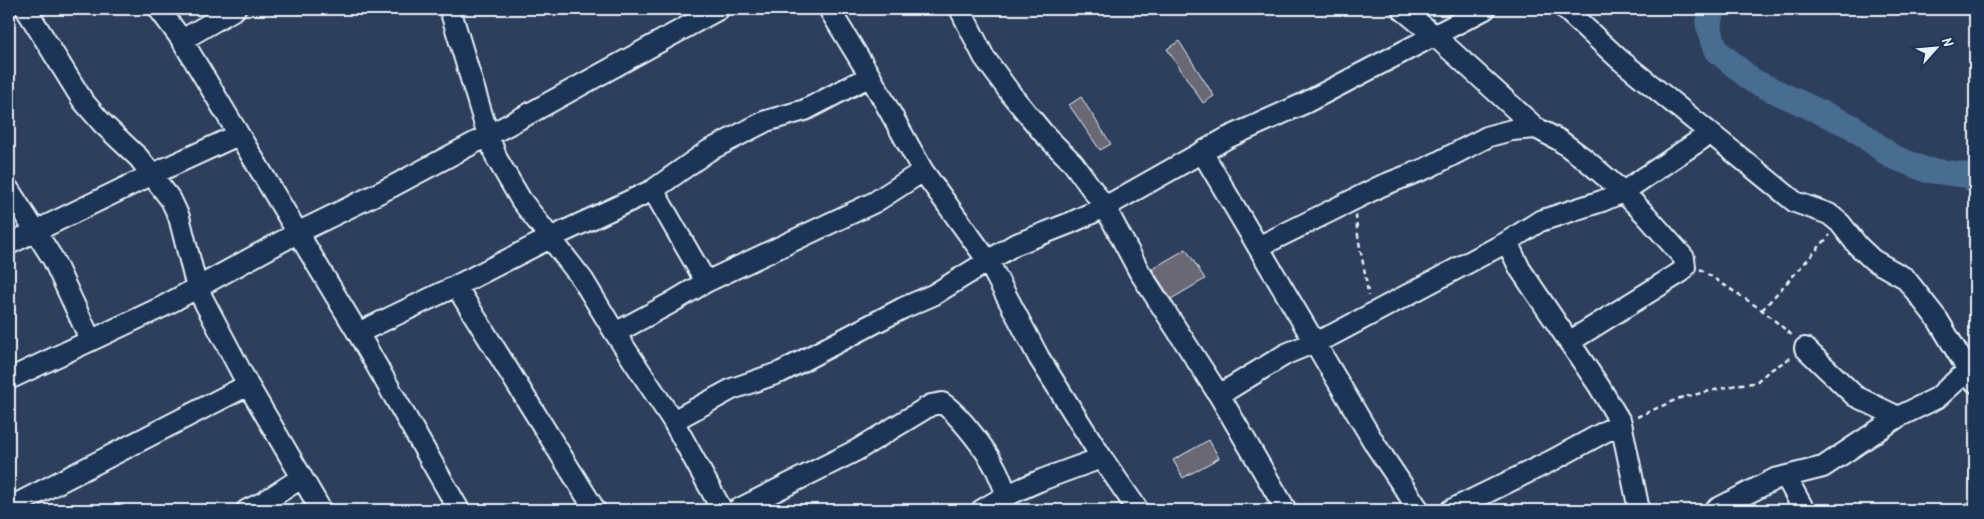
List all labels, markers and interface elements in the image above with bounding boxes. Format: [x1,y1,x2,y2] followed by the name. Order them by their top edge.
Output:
[1912,22,1962,72] north arrow
[1935,34,1959,52] text: N

